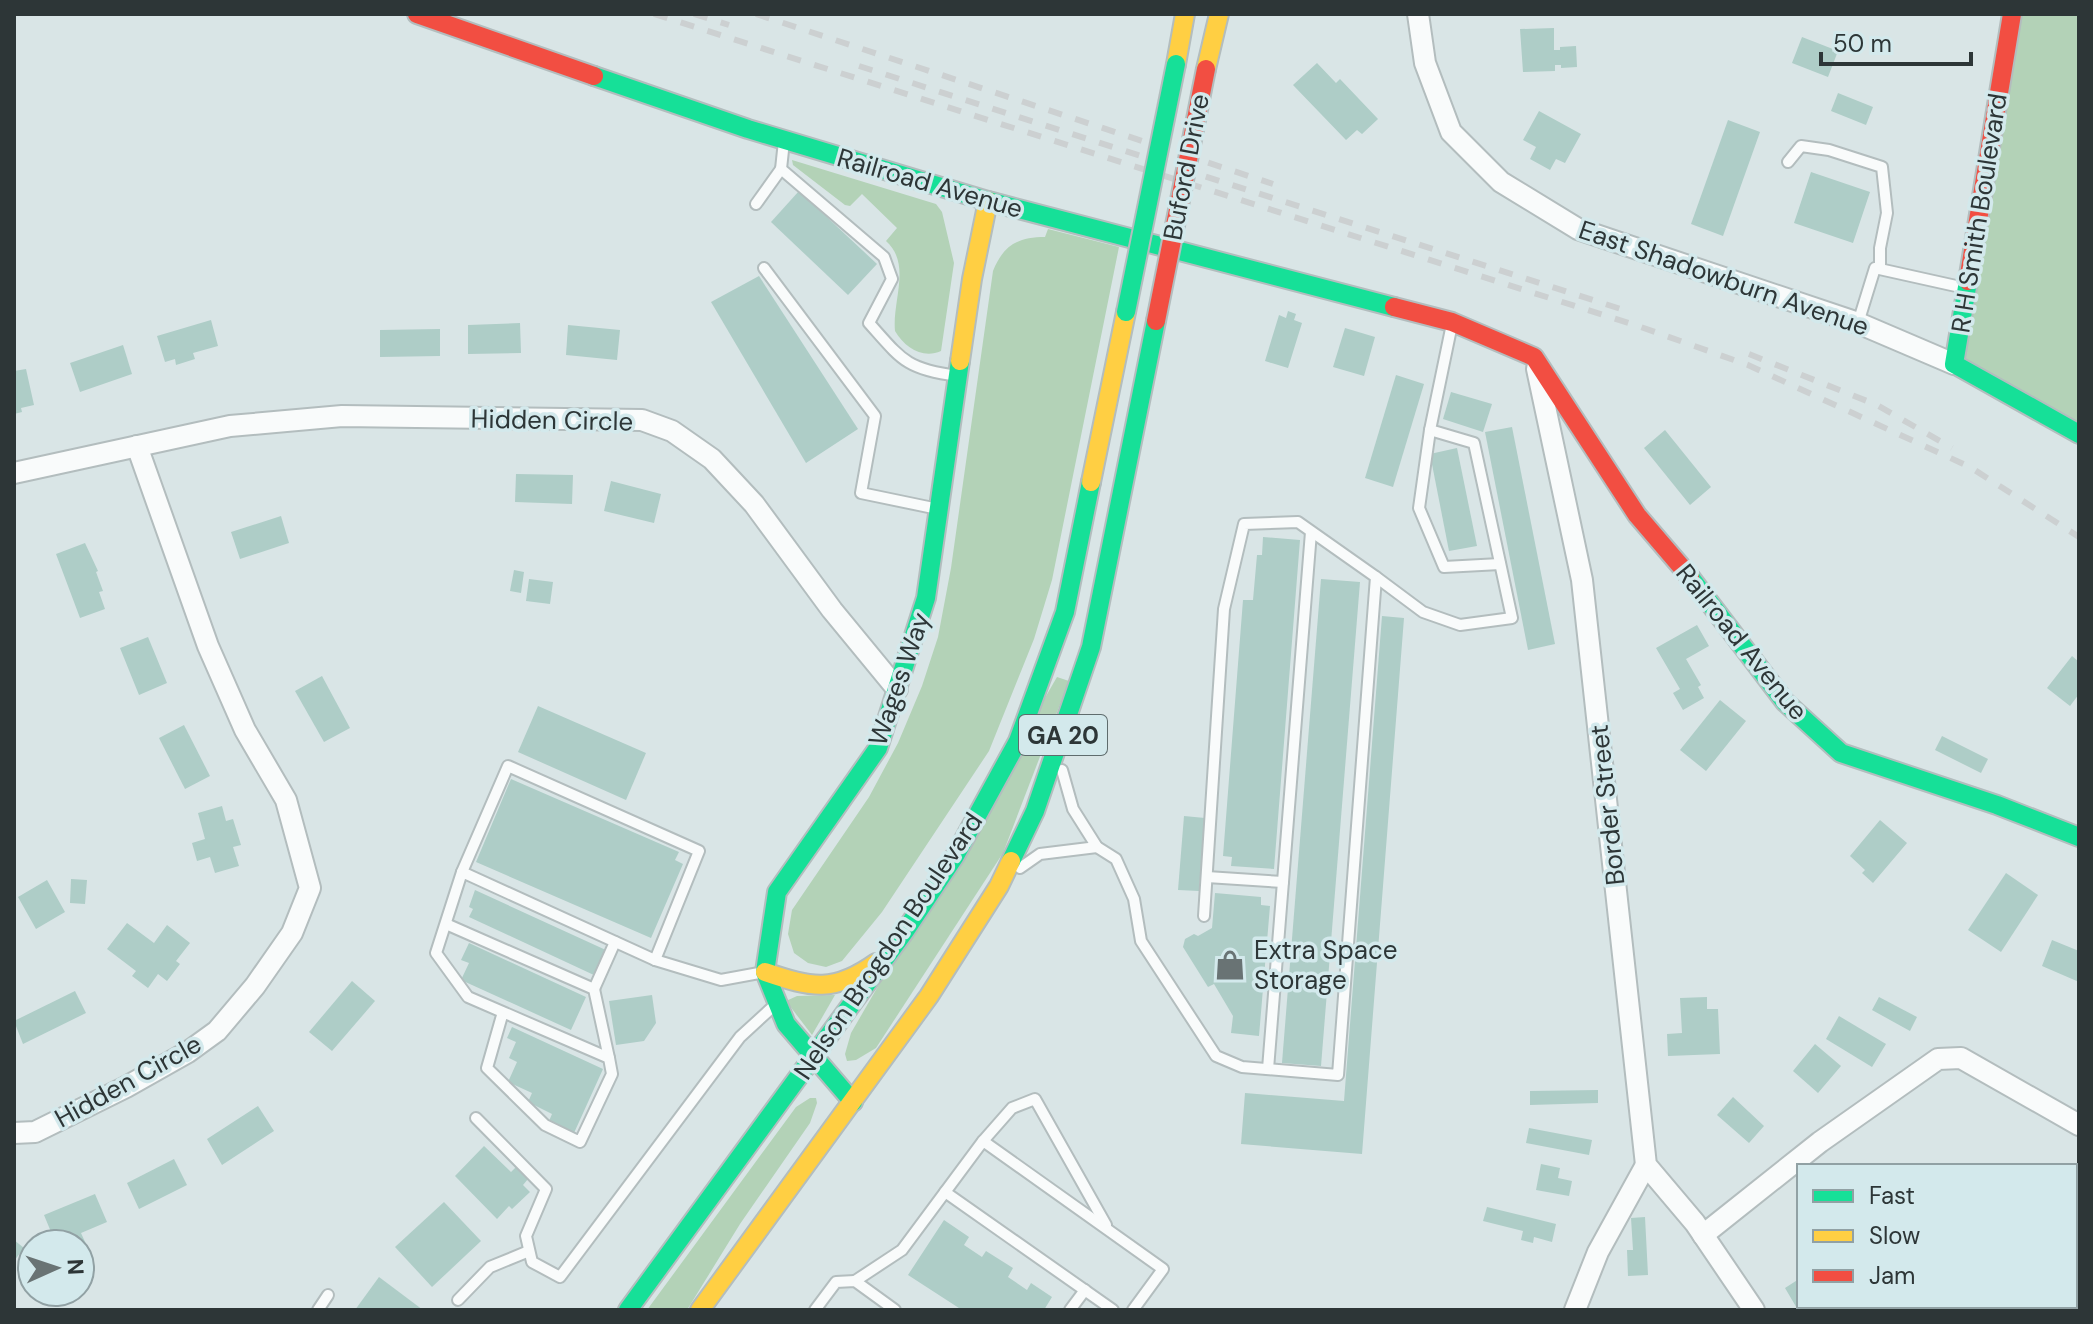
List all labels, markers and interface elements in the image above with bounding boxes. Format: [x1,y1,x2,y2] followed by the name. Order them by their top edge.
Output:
[1821,16,1971,66] scale bar
[1833,28,1892,59] text: 50 m
[1155,91,1217,243] street label: Buford Drive
[1943,91,2015,335] street label: R H Smith Boulevard
[833,140,1027,226] street label: Railroad Avenue
[1574,212,1874,344] street label: East Shadowburn Avenue
[470,402,634,438] street label: Hidden Circle
[1669,557,1815,727] street label: Railroad Avenue
[860,608,938,750] street label: Wages Way
[1019,715,1107,755] road number: GA 20
[1582,723,1632,887] street label: Border Street
[786,806,990,1086] street label: Nelson Brogdon Boulevard
[1254,933,1398,997] place label: Extra Space Storage
[1213,948,1247,982] shop icon: Extra Space Storage
[49,1027,207,1135] street label: Hidden Circle
[1797,1164,2077,1308] legend
[1869,1180,1915,1211] text: Fast
[1869,1220,1920,1251] text: Slow
[16,1228,96,1308] north arrow
[61,1258,90,1276] text: N
[1869,1260,1915,1291] text: Jam

